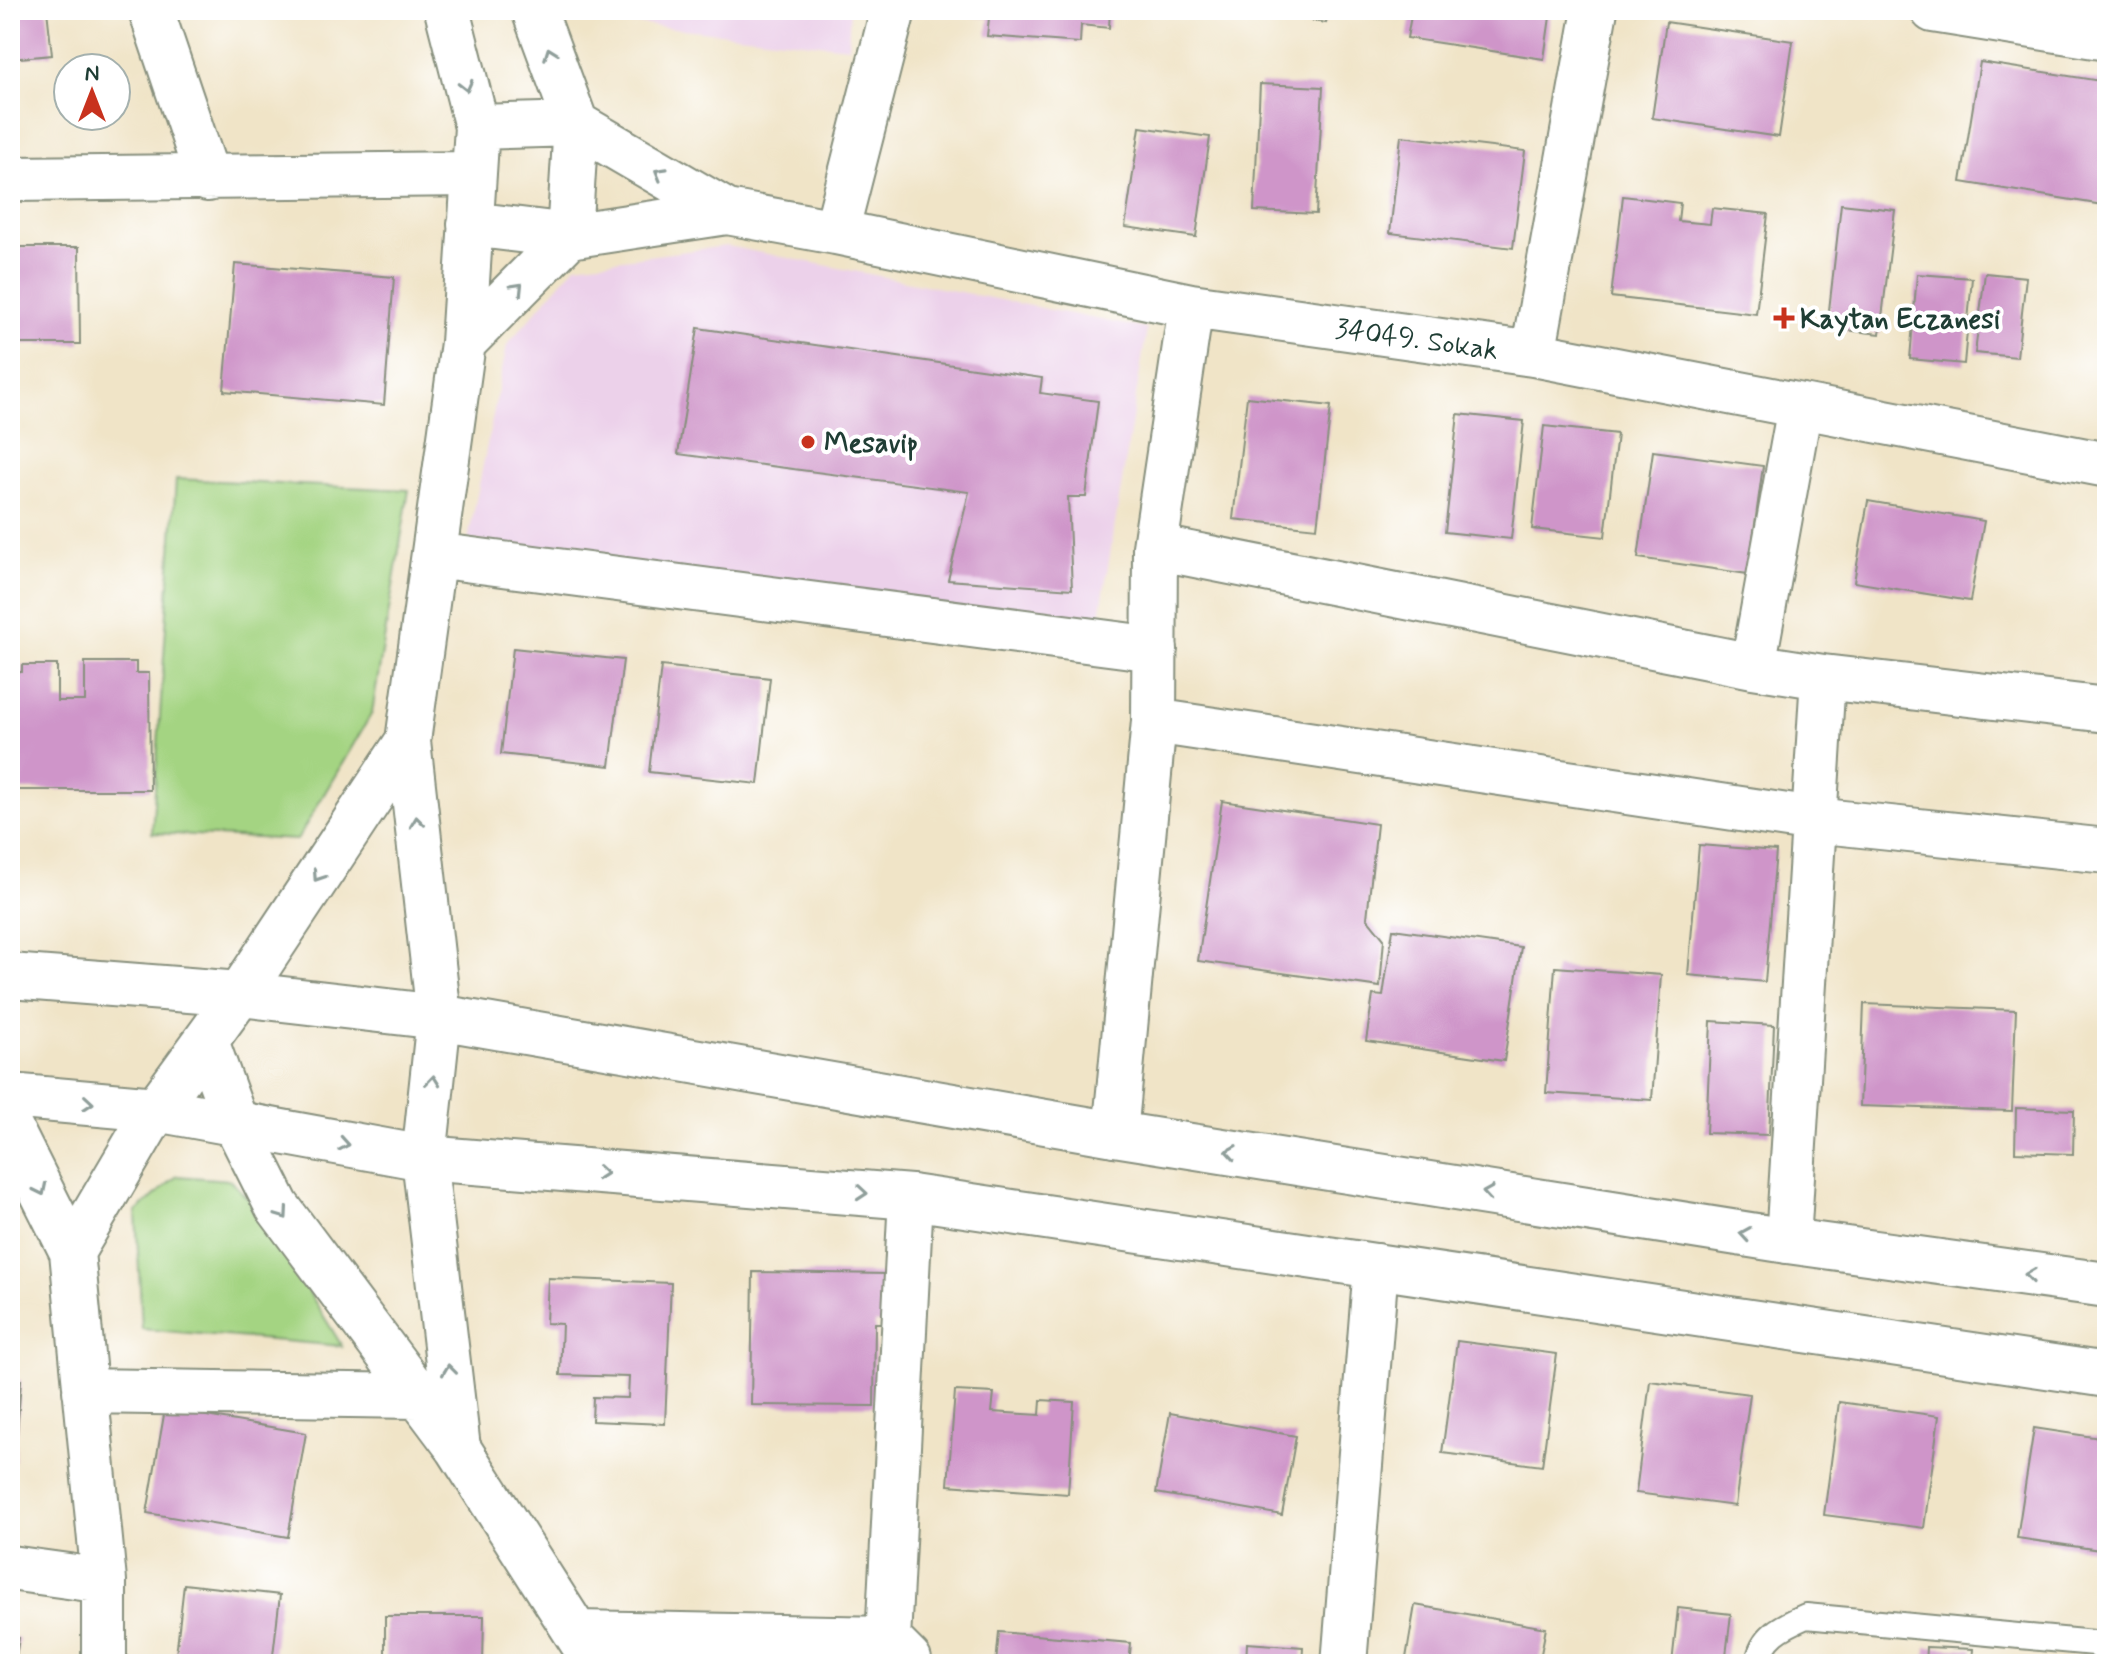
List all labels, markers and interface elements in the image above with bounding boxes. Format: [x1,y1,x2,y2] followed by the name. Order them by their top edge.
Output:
[543,47,560,61] one-way arrow
[52,52,132,132] north arrow
[85,60,99,88] text: N
[456,78,473,92] one-way arrow
[654,167,669,183] one-way arrow
[509,283,523,297] one-way arrow
[1800,302,2000,339] place label: Kaytan Eczanesi
[1775,309,1793,327] marker: Kaytan Eczanesi
[1333,311,1500,370] street label: 34049. Sokak
[824,426,918,463] place label: Mesavip
[799,433,817,451] marker: Mesavip
[408,815,425,828] one-way arrow
[313,868,328,882] one-way arrow
[424,1074,441,1087] one-way arrow
[82,1094,95,1111] one-way arrow
[337,1134,351,1151] one-way arrow
[1224,1145,1238,1162] one-way arrow
[596,1164,609,1181] one-way arrow
[31,1182,47,1196] one-way arrow
[855,1185,868,1202] one-way arrow
[1481,1185,1495,1202] one-way arrow
[273,1205,288,1219] one-way arrow
[1738,1226,1751,1243] one-way arrow
[2023,1266,2036,1283] one-way arrow
[441,1364,458,1377] one-way arrow

